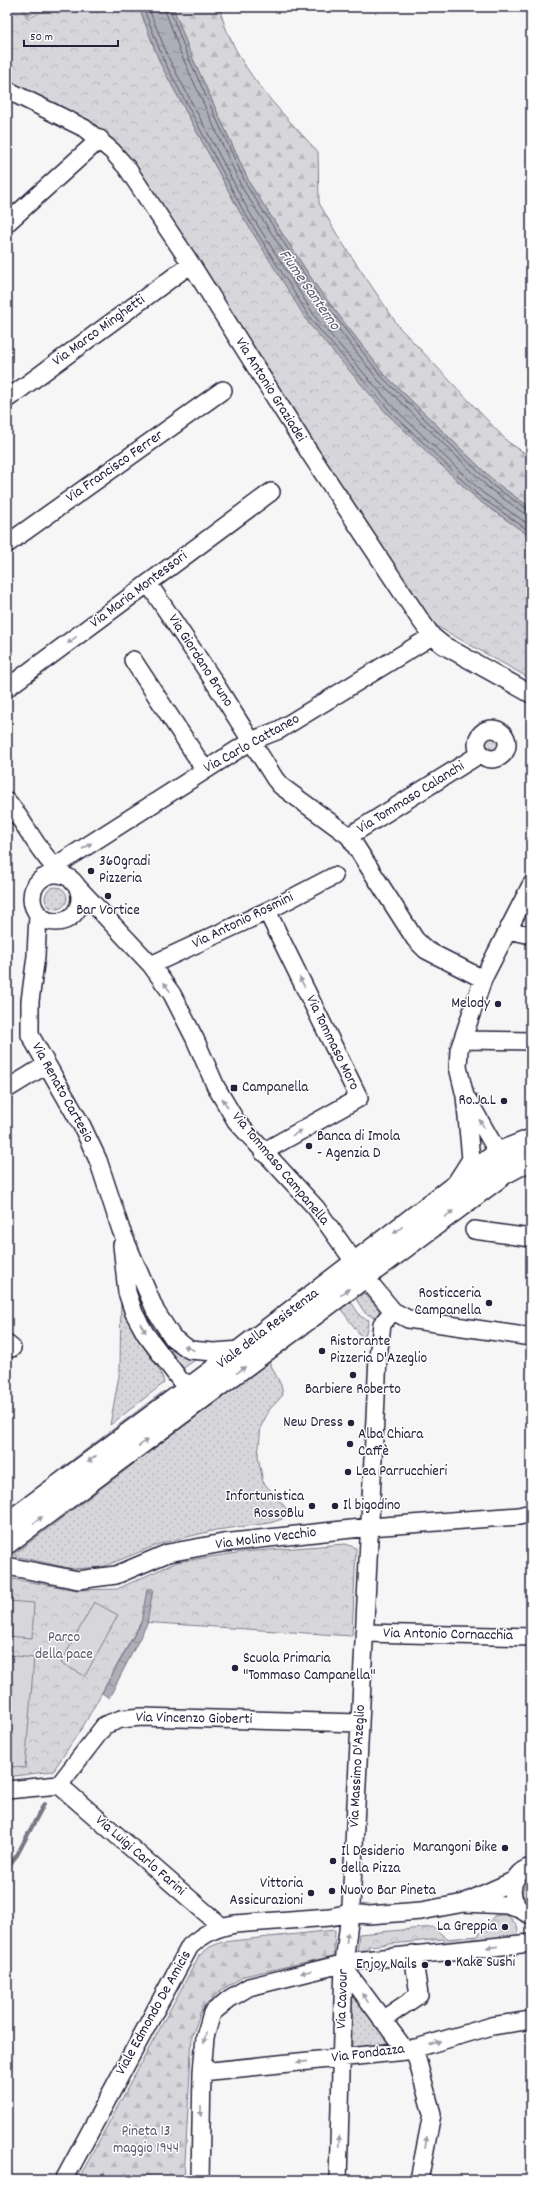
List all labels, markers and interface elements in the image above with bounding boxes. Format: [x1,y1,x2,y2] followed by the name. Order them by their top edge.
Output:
[24,22,118,48] scale bar
[30,29,53,46] text: 50 m
[273,245,346,336] water label: Fiume Santerno
[48,290,150,372] street label: Via Marco Minghetti
[229,333,311,447] street label: Via Antonio Graziadei
[62,425,169,509] street label: Via Francisco Ferrer
[86,546,193,634] street label: Via Maria Montessori
[162,610,238,712] street label: Via Giordano Bruno
[66,636,77,644] one-way arrow
[200,708,304,780] street label: Via Carlo Cattaneo
[353,756,469,840] street label: Via Tommaso Calanchi
[81,842,92,850] one-way arrow
[99,851,150,890] place label: 360gradi Pizzeria
[86,866,96,876] marker: 360gradi Pizzeria
[188,887,298,955] street label: Via Antonio Rosmini
[103,891,113,901] marker: Bar Vortice
[76,900,140,922] place label: Bar Vortice
[299,977,306,988] one-way arrow
[163,981,171,992] one-way arrow
[299,992,365,1095] street label: Via Tommaso Moro
[451,993,491,1015] place label: Melody
[493,999,503,1009] marker: Melody
[25,1039,99,1148] street label: Via Renato Cartesio
[242,1077,309,1099] place label: Campanella
[229,1083,239,1093] marker: Campanella
[458,1090,496,1112] place label: Ro.Ja.L
[499,1096,509,1106] marker: Ro.Ja.L
[221,1098,229,1108] one-way arrow
[226,1107,335,1231] street label: Via Tommaso Campanella
[479,1118,486,1130] one-way arrow
[317,1126,401,1165] place label: Banca di Imola - Agenzia D
[291,1129,303,1136] one-way arrow
[304,1141,314,1151] marker: Banca di Imola - Agenzia D
[444,1210,454,1218] one-way arrow
[393,1226,403,1234] one-way arrow
[212,1283,324,1375] street label: Viale della Resistenza
[415,1283,482,1322] place label: Rosticceria Campanella
[339,1288,350,1296] one-way arrow
[484,1298,494,1308] marker: Rosticceria Campanella
[139,1322,146,1334] one-way arrow
[330,1331,427,1370] place label: Ristorante Pizzeria D'Azeglio
[183,1344,195,1351] one-way arrow
[317,1346,327,1356] marker: Ristorante Pizzeria D'Azeglio
[235,1365,246,1374] one-way arrow
[348,1370,358,1380] marker: Barbiere Roberto
[305,1379,401,1401] place label: Barbiere Roberto
[283,1412,343,1434] place label: New Dress
[346,1418,356,1428] marker: New Dress
[358,1424,424,1463] place label: Alba Chiara Caffè
[137,1439,148,1447] one-way arrow
[345,1439,355,1449] marker: Alba Chiara Caffè
[87,1455,98,1464] one-way arrow
[356,1461,447,1483] place label: Lea Parrucchieri
[343,1467,353,1477] marker: Lea Parrucchieri
[226,1486,305,1525] place label: Infortunistica RossoBlu
[343,1495,401,1517] place label: Il bigodino
[307,1501,317,1511] marker: Infortunistica RossoBlu
[330,1501,340,1511] marker: Il bigodino
[33,1516,44,1524] one-way arrow
[214,1522,318,1556] street label: Via Molino Vecchio
[383,1623,514,1647] street label: Via Antonio Cornacchia
[35,1627,93,1666] park label: Parco della pace
[243,1648,375,1687] place label: Scuola Primaria "Tommaso Campanella"
[230,1663,240,1673] marker: Scuola Primaria "Tommaso Campanella"
[344,1704,372,1828] street label: Via Massimo D'Azeglio
[135,1707,253,1731] street label: Via Vincenzo Gioberti
[90,1810,190,1902] street label: Via Luigi Carlo Farini
[413,1837,497,1859] place label: Marangoni Bike
[341,1841,405,1880] place label: Il Desiderio della Pizza
[500,1843,510,1853] marker: Marangoni Bike
[328,1856,338,1866] marker: Il Desiderio della Pizza
[230,1873,304,1912] place label: Vittoria Assicurazioni
[340,1880,437,1902] place label: Nuovo Bar Pineta
[327,1886,337,1896] marker: Nuovo Bar Pineta
[306,1888,316,1898] marker: Vittoria Assicurazioni
[437,1916,498,1938] place label: La Greppia
[500,1922,510,1932] marker: La Greppia
[344,1932,350,1944] one-way arrow
[486,1943,498,1950] one-way arrow
[111,1947,197,2079] street label: Viale Edmondo De Amicis
[456,1952,515,1974] place label: Kake Sushi
[356,1954,417,1976] place label: Enjoy Nails
[443,1958,453,1968] marker: Kake Sushi
[420,1960,430,1970] marker: Enjoy Nails
[331,1968,355,2029] street label: Via Cavour
[300,1970,313,1976] one-way arrow
[361,1992,370,2003] one-way arrow
[202,2031,208,2044] one-way arrow
[330,2039,407,2069] street label: Via Fondazza
[429,2040,441,2046] one-way arrow
[296,2058,308,2065] one-way arrow
[198,2105,204,2118] one-way arrow
[113,2121,179,2160] park label: Pineta 13 maggio 1944
[336,2134,342,2147] one-way arrow
[424,2136,430,2148] one-way arrow

